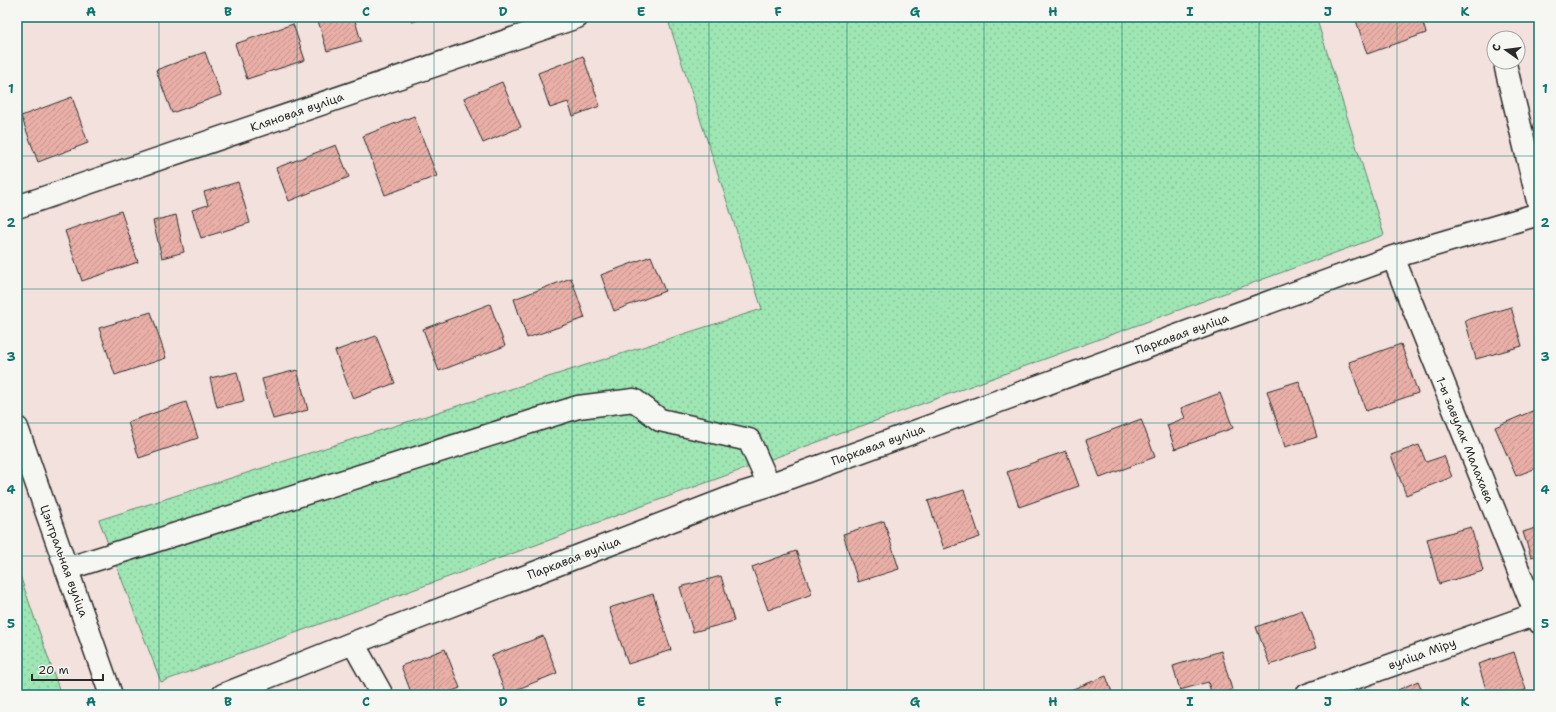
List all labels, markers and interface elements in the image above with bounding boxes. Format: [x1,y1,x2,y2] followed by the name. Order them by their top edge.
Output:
[86,3,96,20] text: A
[224,3,232,20] text: B
[362,3,370,20] text: C
[498,3,508,20] text: D
[637,3,646,20] text: E
[774,3,782,20] text: F
[910,3,921,20] text: G
[1048,3,1058,20] text: H
[1186,3,1194,20] text: I
[1324,3,1332,20] text: J
[1461,3,1470,20] text: K
[1486,30,1526,70] north arrow
[1489,42,1505,53] text: С
[8,80,14,97] text: 1
[1542,80,1548,97] text: 1
[248,88,346,135] street label: Кляновая вуліца
[6,214,16,231] text: 2
[1540,214,1550,231] text: 2
[1133,309,1231,358] street label: Паркавая вуліца
[6,348,16,365] text: 3
[1540,348,1550,365] text: 3
[1432,375,1498,506] street label: 1-ы завулак Малахава
[829,420,927,469] street label: Паркавая вуліца
[6,481,16,498] text: 4
[1540,481,1550,498] text: 4
[36,503,92,620] street label: Цэнтральная вуліца
[525,533,623,583] street label: Паркавая вуліца
[7,615,15,632] text: 5
[1541,615,1549,632] text: 5
[1386,634,1458,674] street label: вуліца Міру
[32,656,103,682] scale bar
[38,662,69,678] text: 20 m
[86,693,96,710] text: A
[224,693,232,710] text: B
[362,693,370,710] text: C
[498,693,508,710] text: D
[637,693,646,710] text: E
[774,693,782,710] text: F
[910,693,921,710] text: G
[1048,693,1058,710] text: H
[1186,693,1194,710] text: I
[1324,693,1332,710] text: J
[1461,693,1470,710] text: K

